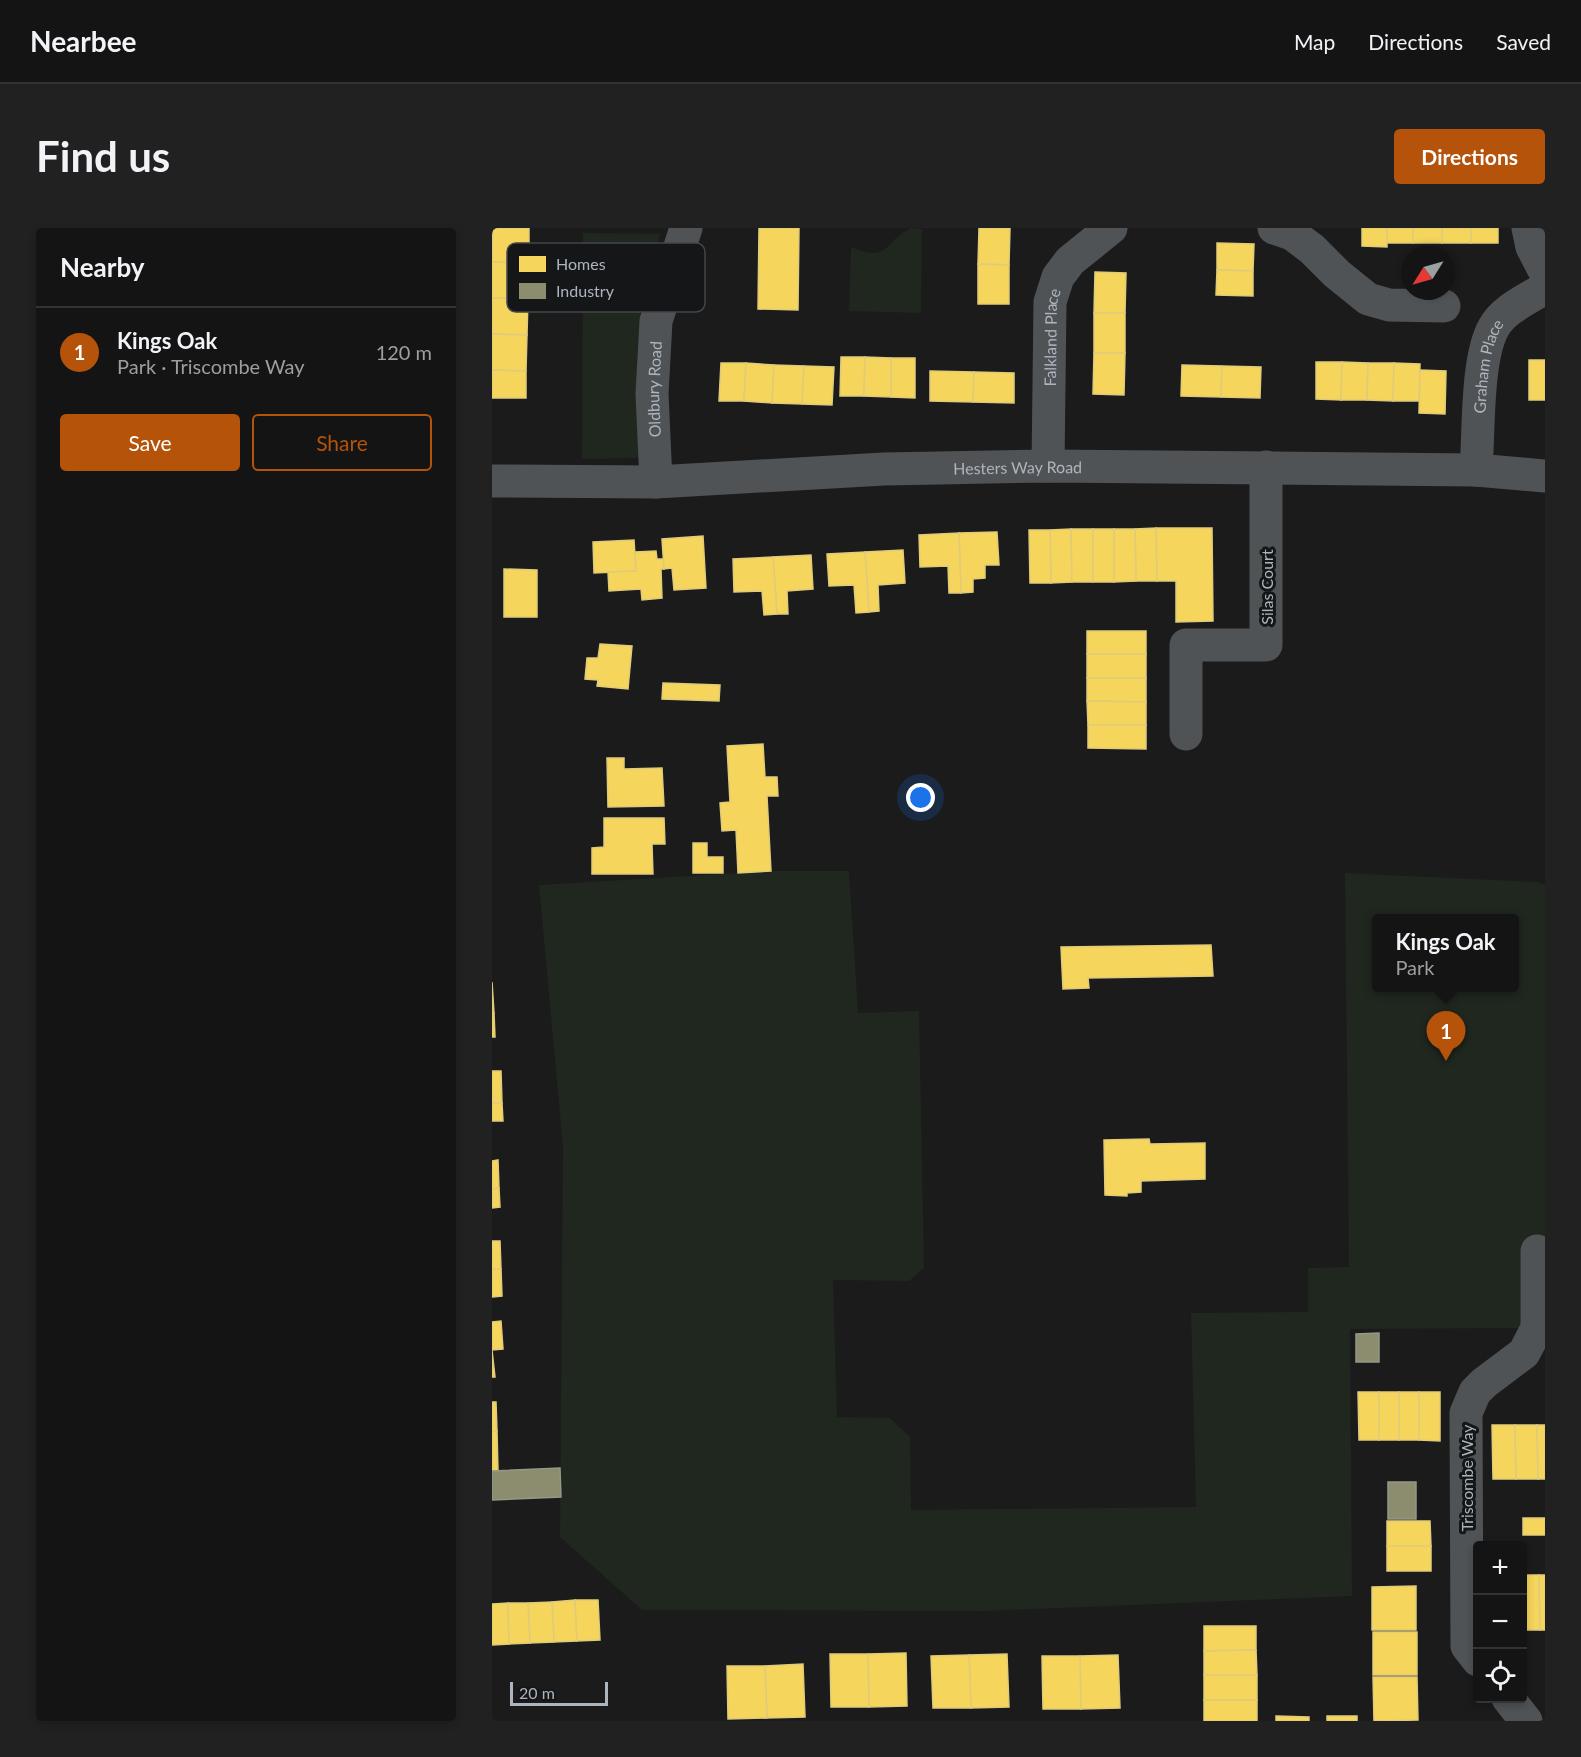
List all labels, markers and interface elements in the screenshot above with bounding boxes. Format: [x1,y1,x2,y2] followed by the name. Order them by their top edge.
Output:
[30,24,137,58] text: Nearbee
[1294,29,1335,54] text: Map
[1368,29,1463,54] text: Directions
[1496,29,1551,54] text: Saved
[1394,129,1545,184] button: Directions
[36,131,170,181] text: Find us
[507,243,705,312] legend
[1401,246,1455,300] north arrow
[60,251,145,283] text: Nearby
[556,254,606,273] text: Homes
[556,281,615,300] text: Industry
[1039,285,1063,387] street label: Falkland Place
[1469,315,1506,414] street label: Graham Place
[117,327,217,354] text: Kings Oak
[74,340,85,364] text: 1
[376,340,432,364] text: 120 m
[643,340,664,438] street label: Oldbury Road
[117,354,305,378] text: Park · Triscombe Way
[60,414,240,471] button: Save
[252,414,432,471] button: Share
[953,456,1082,477] street label: Hesters Way Road
[1257,549,1276,625] street label: Silas Court
[906,783,935,812] your location
[1372,914,1519,992] popup
[1395,928,1496,955] text: Kings Oak
[1395,955,1435,979] text: Park
[1426,1012,1466,1061] pin: 1
[1457,1424,1476,1531] street label: Triscombe Way
[1473,1541,1527,1703] map controls
[1473,1541,1527,1595] button: +
[1473,1595,1527,1649] button: −
[1473,1649,1527,1703] button: locate
[510,1679,608,1706] scale bar
[519,1683,555,1702] text: 20 m

